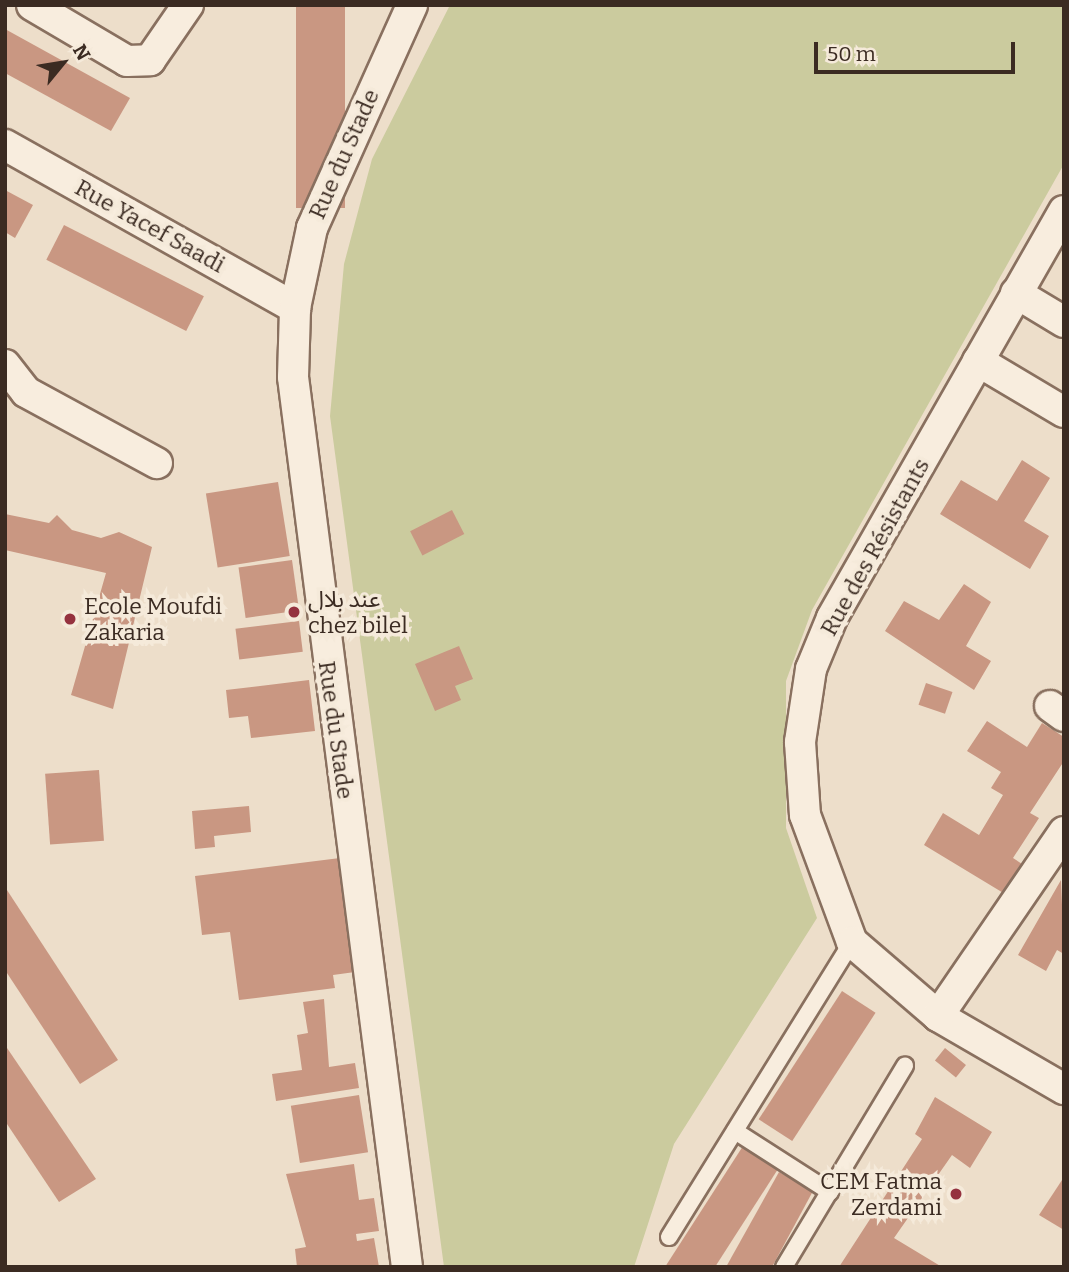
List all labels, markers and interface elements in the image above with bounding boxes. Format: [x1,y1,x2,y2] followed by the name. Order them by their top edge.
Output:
[28,28,98,98] north arrow
[817,28,1018,72] scale bar
[68,40,95,64] text: N
[827,41,876,67] text: 50 m
[303,85,385,223] street label: Rue du Stade
[70,173,230,279] street label: Rue Yacef Saadi
[815,454,935,640] street label: Rue des Résistants
[308,585,408,639] place label: عند بلال chez bilel
[84,592,222,646] place label: Ecole Moufdi Zakaria
[286,604,302,620] marker: عند بلال chez bilel
[62,611,78,627] marker: Ecole Moufdi Zakaria
[313,659,359,801] street label: Rue du Stade
[820,1167,942,1221] place label: CEM Fatma Zerdami
[948,1186,964,1202] marker: CEM Fatma Zerdami

